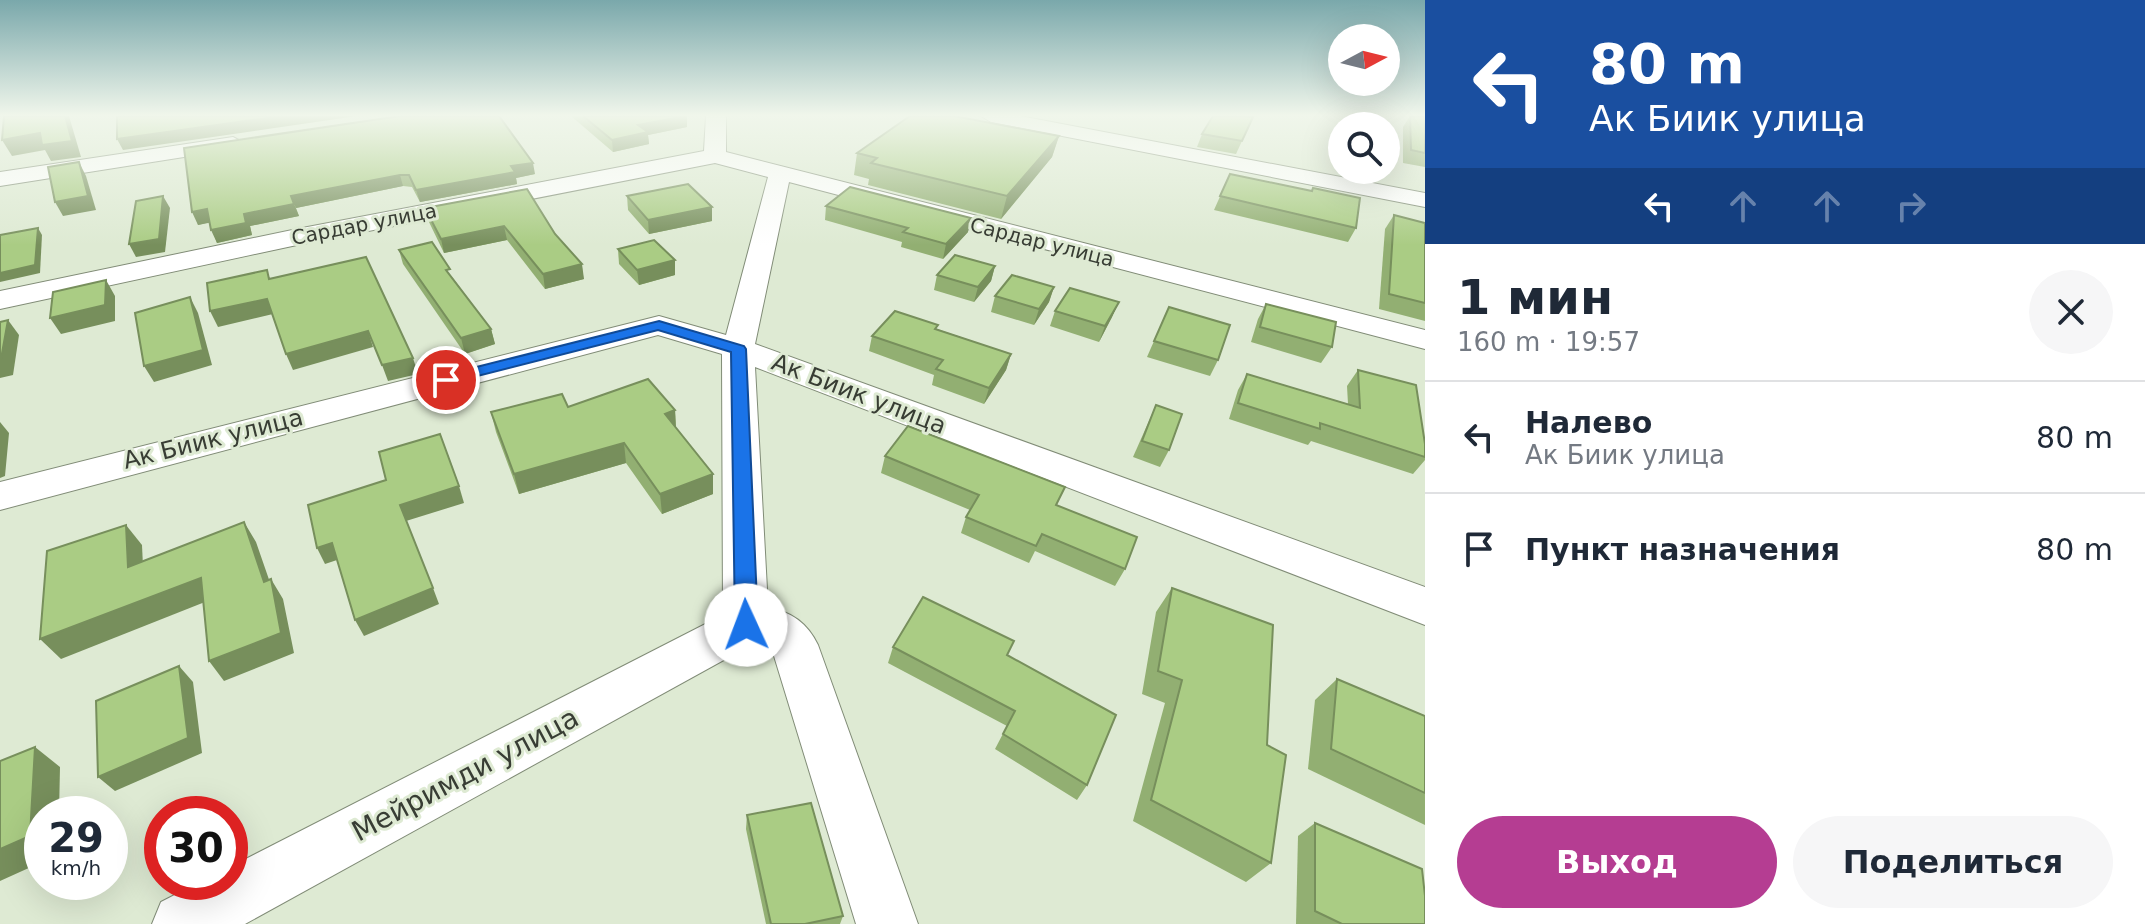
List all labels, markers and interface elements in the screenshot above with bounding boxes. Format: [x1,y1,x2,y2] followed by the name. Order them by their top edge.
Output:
[1328,24,1400,96] north arrow
[1328,24,1400,184] map controls
[1589,31,1745,96] text: 80 m
[1457,32,1561,136] icon: left
[1589,98,1866,139] text: Ак Биик улица
[1328,112,1400,184] button: search
[1637,184,1681,228] icon: left
[1721,184,1765,228] icon: ahead
[1805,184,1849,228] icon: ahead
[1889,184,1933,228] icon: right
[289,198,439,250] street label: Сардар улица
[968,213,1116,271] street label: Сардар улица
[1457,269,1613,325] text: 1 мин
[2029,270,2113,354] button: close
[1457,327,1640,357] text: 160 m · 19:57
[412,346,480,414] pin
[768,348,950,440] street label: Ак Биик улица
[424,358,468,402] icon: arrive
[120,403,306,475] street label: Ак Биик улица
[1525,405,1652,440] text: Налево
[1457,415,1501,459] icon: left
[2036,420,2113,455] text: 80 m
[1525,440,1725,470] text: Ак Биик улица
[1457,527,1501,571] icon: arrive
[1525,532,1840,567] text: Пункт назначения
[2036,532,2113,567] text: 80 m
[704,583,788,667] position arrow
[346,701,584,848] street label: Мейримди улица
[144,796,248,900] speed limit sign: 30
[48,815,104,861] text: 29
[1457,816,1777,908] button: Выход
[1793,816,2113,908] button: Поделиться
[51,856,101,880] text: km/h

